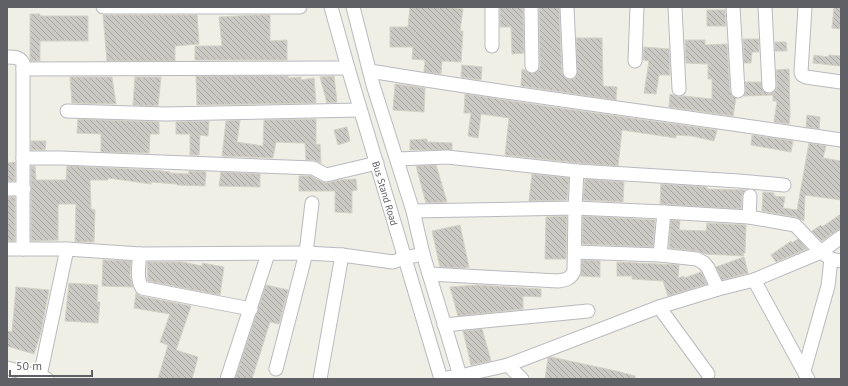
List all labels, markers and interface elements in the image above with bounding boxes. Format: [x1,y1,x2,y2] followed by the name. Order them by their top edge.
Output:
[370,159,401,227] street label: Bus Stand Road
[10,352,92,378] scale bar
[16,358,42,373] text: 50 m

